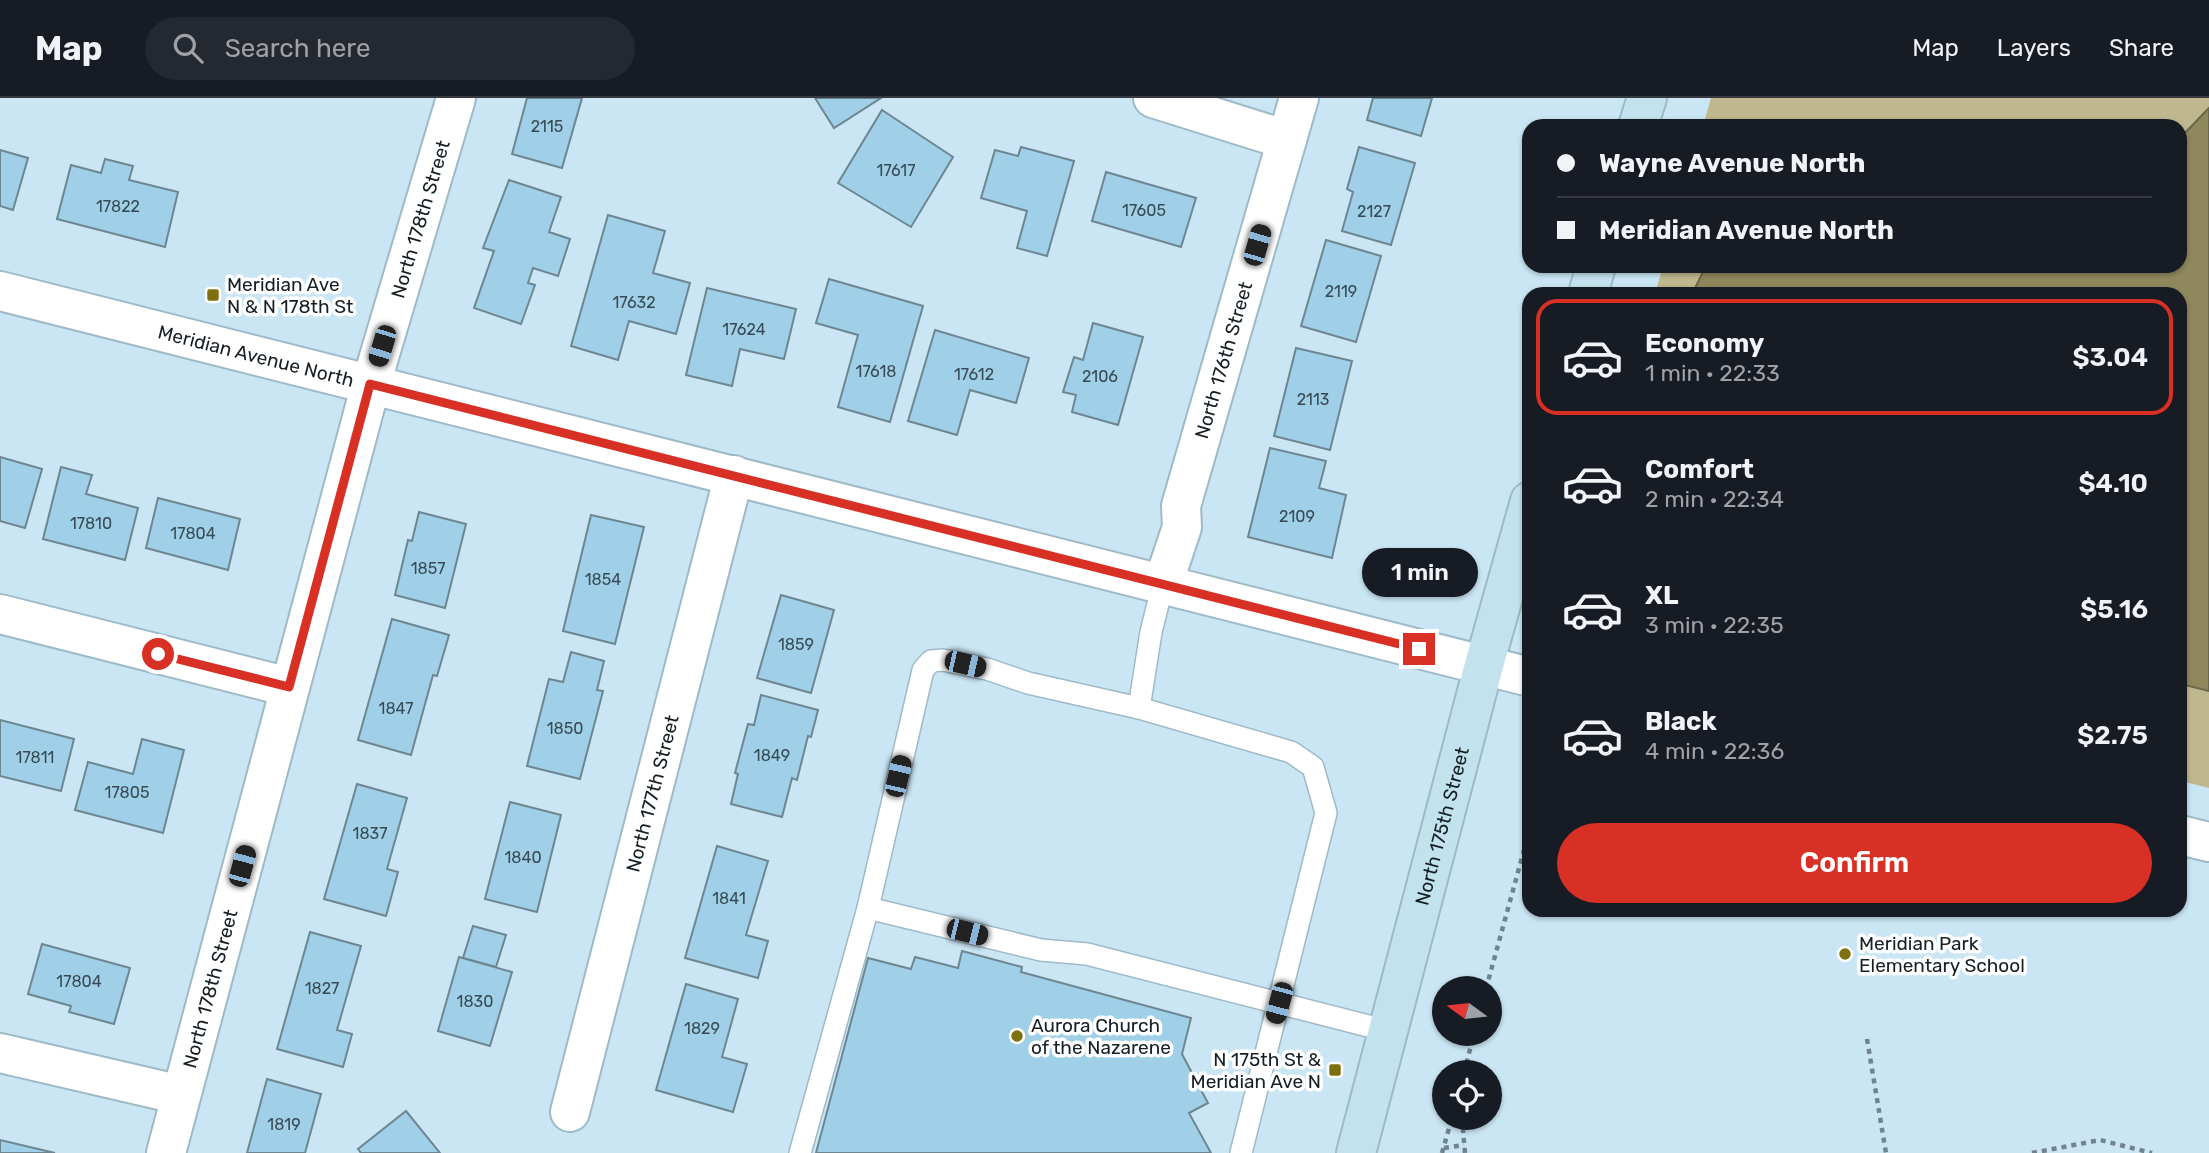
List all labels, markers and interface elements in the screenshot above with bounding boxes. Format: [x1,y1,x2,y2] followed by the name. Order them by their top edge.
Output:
[145,17,635,80] search box
[35,29,103,68] text: Map
[169,29,207,67] icon: search
[225,33,370,64] text: Search here
[1912,34,1959,62] text: Map
[1997,34,2071,62] text: Layers
[2109,34,2174,62] text: Share
[531,117,563,136] house number: 2115
[386,137,455,301] street label: North 178th Street
[1599,148,1865,179] text: Wayne Avenue North
[877,161,915,180] house number: 17617
[96,197,140,216] house number: 17822
[1122,201,1166,220] house number: 17605
[1357,202,1391,221] house number: 2127
[1599,215,1894,246] text: Meridian Avenue North
[1242,222,1273,268] car
[227,273,354,318] place label: Meridian Ave N & N 178th St
[1190,278,1257,441] street label: North 176th Street
[1325,282,1357,301] house number: 2119
[205,287,221,303] marker: Meridian Ave N & N 178th St
[612,293,656,312] house number: 17632
[155,320,356,392] street label: Meridian Avenue North
[722,320,766,339] house number: 17624
[366,323,399,369] car
[1561,326,1624,389] icon: car
[1645,328,1764,359] text: Economy
[2073,342,2148,373] text: $3.04
[1645,359,1780,387] text: 1 min · 22:33
[856,362,896,381] house number: 17618
[954,365,994,384] house number: 17612
[1082,367,1118,386] house number: 2106
[1297,390,1329,409] house number: 2113
[1561,452,1624,515] icon: car
[1645,454,1754,485] text: Comfort
[2079,468,2148,499] text: $4.10
[1645,485,1784,513] text: 2 min · 22:34
[1279,507,1315,526] house number: 2109
[70,514,112,533] house number: 17810
[170,524,216,543] house number: 17804
[1361,547,1477,596] callout: 1 min
[1391,558,1449,586] text: 1 min
[411,559,445,578] house number: 1857
[585,570,621,589] house number: 1854
[1561,578,1624,641] icon: car
[1645,580,1678,611] text: XL
[2080,594,2148,625] text: $5.16
[1645,611,1784,639] text: 3 min · 22:35
[1403,633,1435,665] route end
[778,635,814,654] house number: 1859
[142,638,174,670] route start
[943,649,988,679] car
[379,699,413,718] house number: 1847
[1561,704,1624,767] icon: car
[1645,706,1717,737] text: Black
[621,712,684,874] street label: North 177th Street
[547,719,583,738] house number: 1850
[2077,720,2148,751] text: $2.75
[1645,737,1784,765] text: 4 min · 22:36
[1410,744,1474,908] street label: North 175th Street
[754,746,790,765] house number: 1849
[16,748,54,767] house number: 17811
[884,753,913,799] car
[105,783,149,802] house number: 17805
[1557,823,2152,903] button: Confirm
[353,824,387,843] house number: 1837
[227,843,258,889] car
[504,848,542,867] house number: 1840
[712,889,746,908] house number: 1841
[178,906,243,1071] street label: North 178th Street
[945,917,990,947] car
[1859,932,2025,977] place label: Meridian Park Elementary School
[1837,946,1853,962] marker: Meridian Park Elementary School
[56,972,102,991] house number: 17804
[1432,976,1502,1046] north arrow
[1432,976,1502,1130] map controls
[305,979,339,998] house number: 1827
[1264,980,1295,1026] car
[457,992,493,1011] house number: 1830
[1031,1014,1171,1059] place label: Aurora Church of the Nazarene
[684,1019,720,1038] house number: 1829
[1009,1028,1025,1044] marker: Aurora Church of the Nazarene
[1191,1048,1321,1093] place label: N 175th St & Meridian Ave N
[1432,1060,1502,1130] button: locate
[1327,1062,1343,1078] marker: N 175th St & Meridian Ave N
[267,1115,301,1134] house number: 1819

